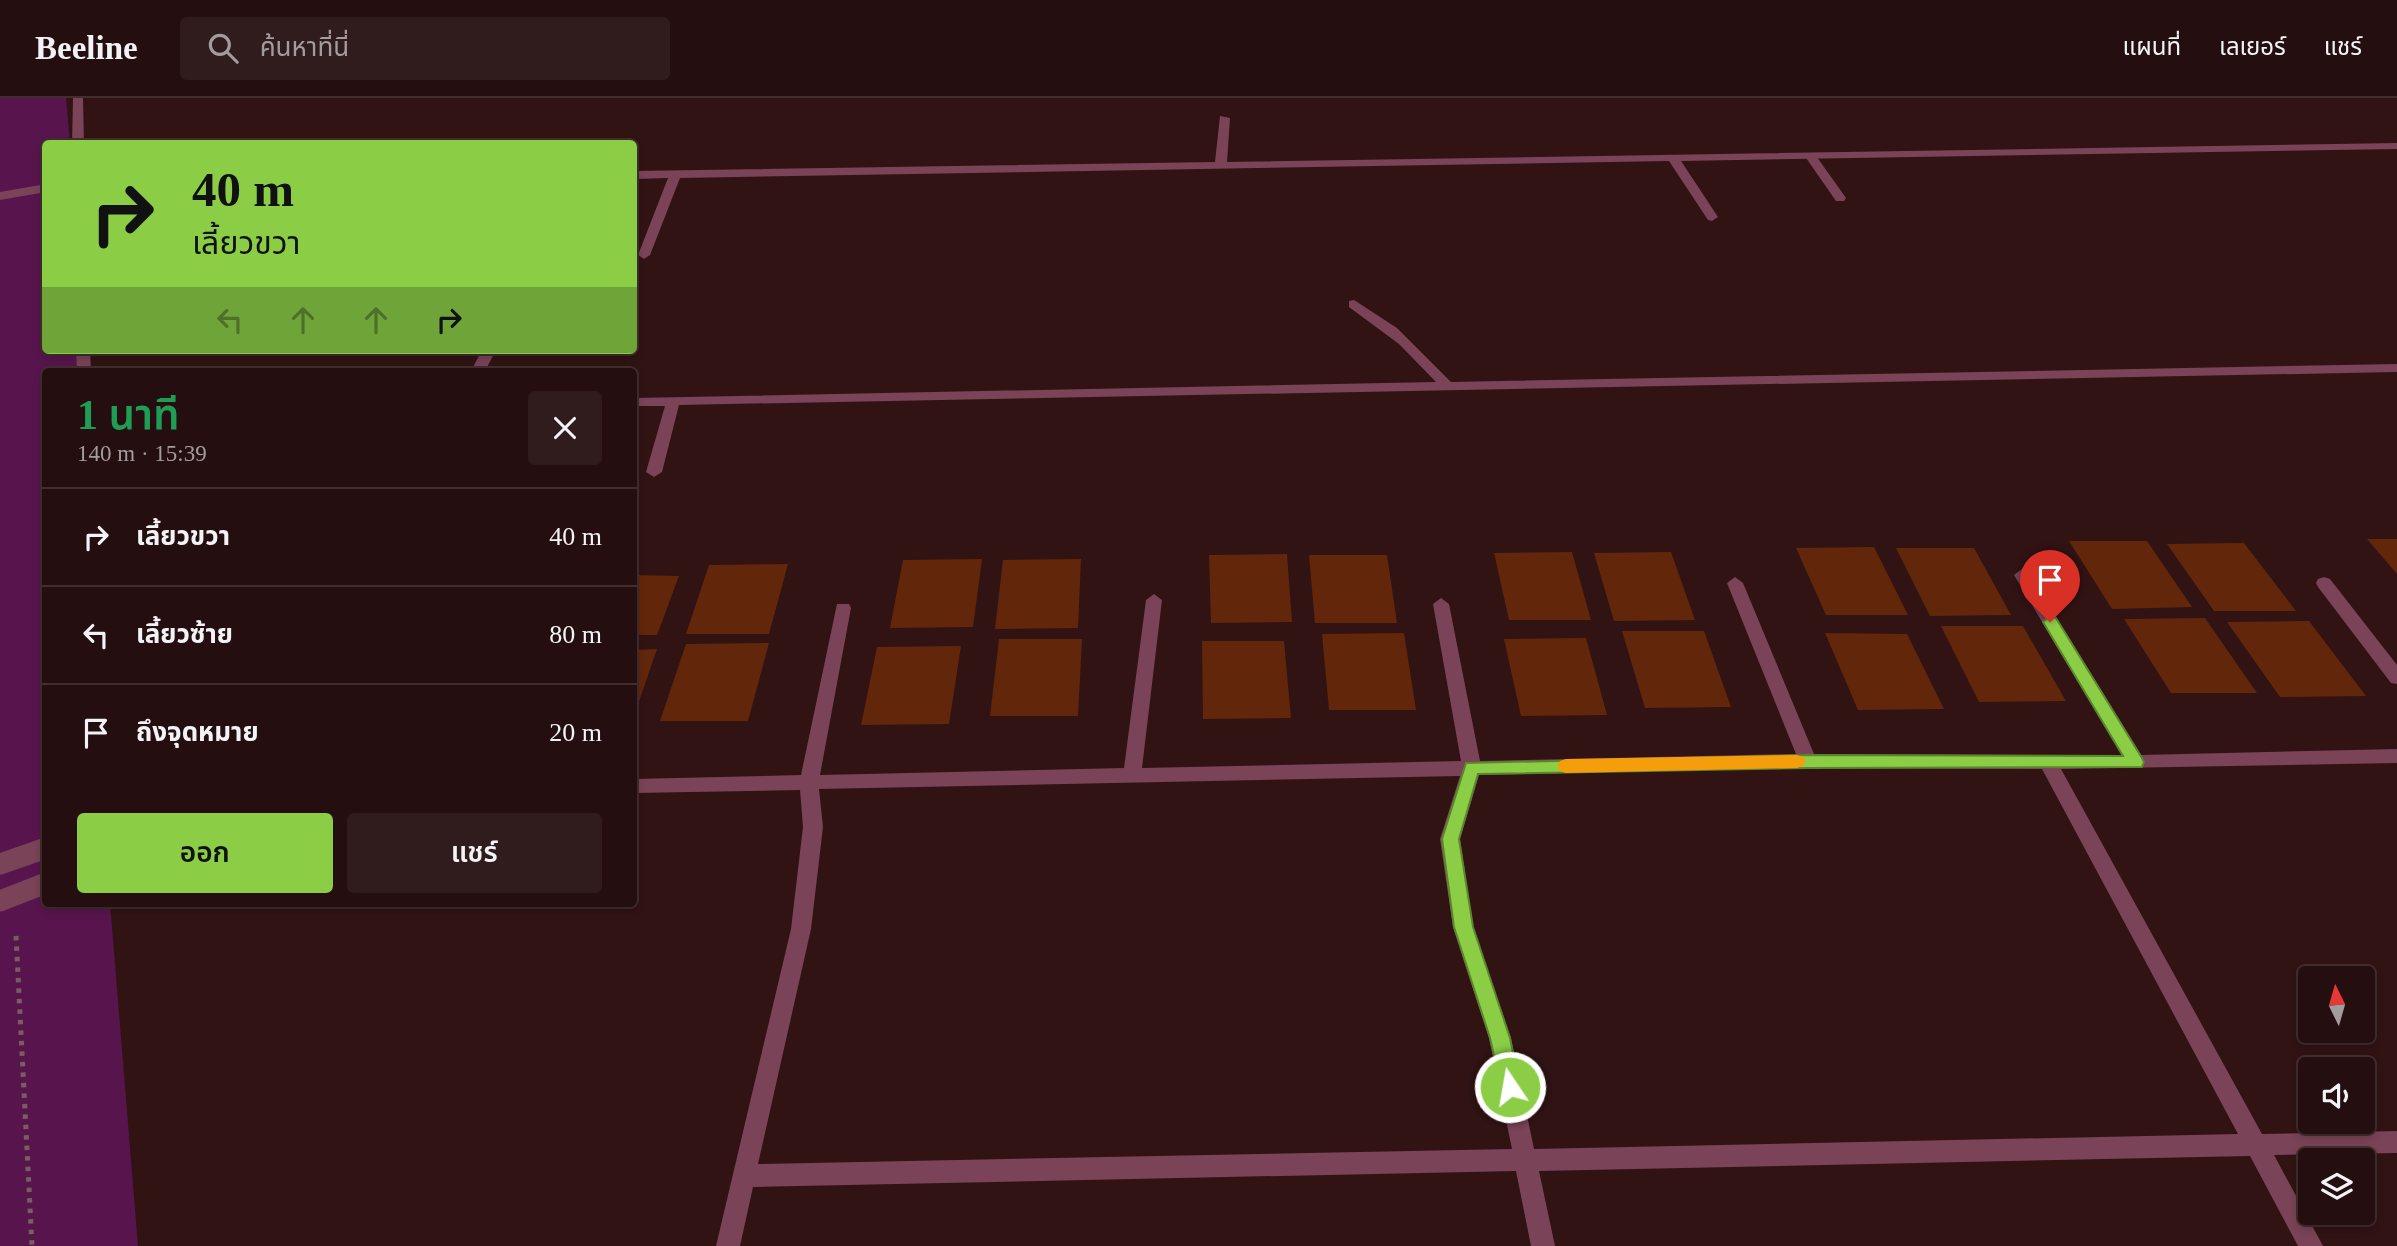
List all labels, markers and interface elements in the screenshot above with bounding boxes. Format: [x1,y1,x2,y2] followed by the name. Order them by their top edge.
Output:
[180,17,670,80] search box
[204,29,242,67] icon: search
[35,30,138,66] text: Beeline
[260,33,349,62] text: ค้นหาที่นี่
[2123,34,2181,60] text: แผนที่
[2219,34,2286,60] text: เลเยอร์
[2324,34,2362,60] text: แชร์
[192,162,294,217] text: 40 m
[77,168,168,259] icon: right
[192,225,300,261] text: เลี้ยวขวา
[211,301,249,339] icon: left
[284,301,322,339] icon: ahead
[357,301,395,339] icon: ahead
[430,301,468,339] icon: right
[528,391,602,465] button: close
[77,392,179,438] text: 1 นาที
[77,441,207,466] text: 140 m · 15:39
[77,518,115,556] icon: right
[136,522,230,551] text: เลี้ยวขวา
[549,522,602,551] text: 40 m
[2020,550,2080,622] pin
[2031,561,2069,599] icon: arrive
[77,616,115,654] icon: left
[136,620,233,649] text: เลี้ยวซ้าย
[549,620,602,649] text: 80 m
[77,714,115,752] icon: arrive
[136,718,259,747] text: ถึงจุดหมาย
[549,718,602,747] text: 20 m
[77,813,333,893] button: ออก
[347,813,602,893] button: แชร์
[2298,966,2375,1043] north arrow
[2298,966,2375,1225] map controls
[1473,1050,1547,1124] position arrow
[2298,1057,2375,1134] button: sound
[2298,1148,2375,1225] button: layers

